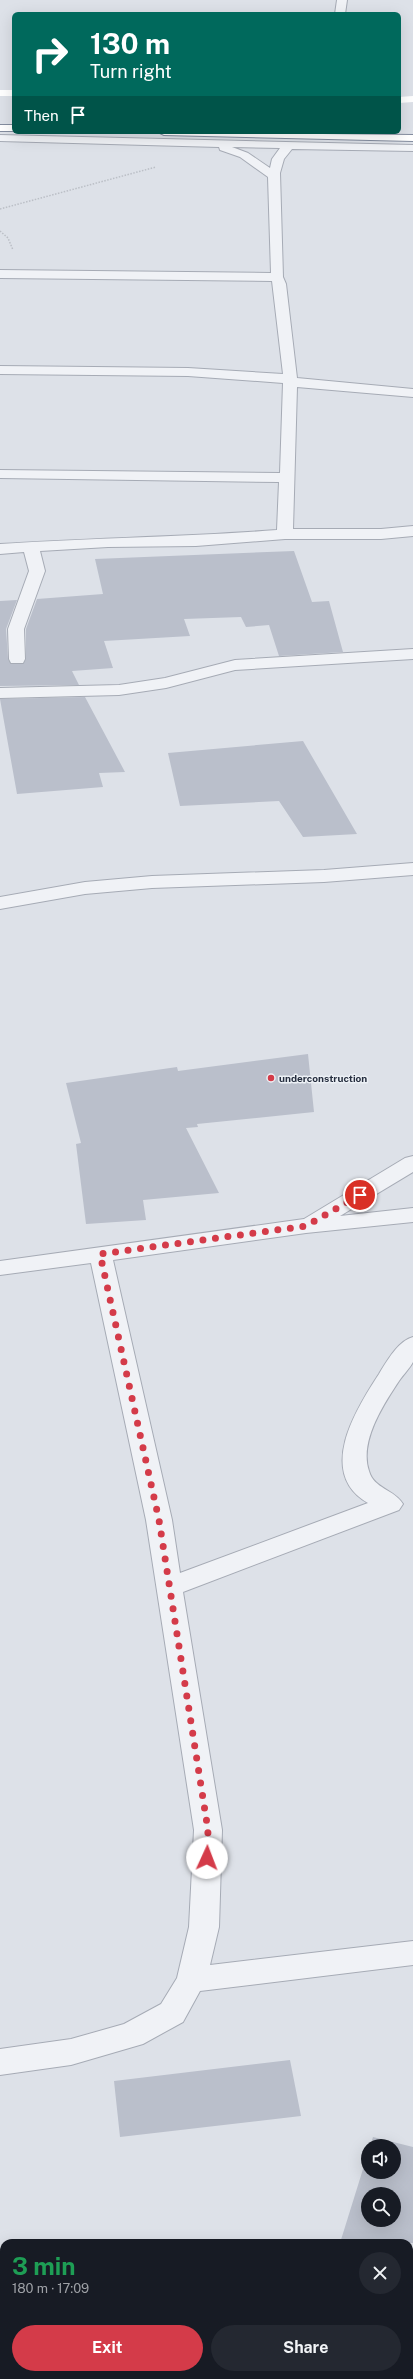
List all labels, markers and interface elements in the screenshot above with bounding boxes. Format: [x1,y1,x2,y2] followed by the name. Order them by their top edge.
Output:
[90,27,170,60] text: 130 m
[24,28,76,80] icon: right
[90,61,172,82] text: Turn right
[67,104,89,126] icon: arrive
[24,107,59,124] text: Then
[279,1072,367,1084] place label: underconstruction
[266,1073,276,1083] marker: underconstruction
[343,1178,377,1212] pin
[349,1184,371,1206] icon: arrive
[186,1837,228,1879] position arrow
[361,2139,401,2227] map controls
[361,2139,401,2179] button: sound
[361,2187,401,2227] button: search
[12,2252,76,2280] text: 3 min
[359,2252,401,2294] button: close
[12,2281,89,2296] text: 180 m · 17:09
[12,2325,203,2371] button: Exit
[211,2325,401,2371] button: Share

